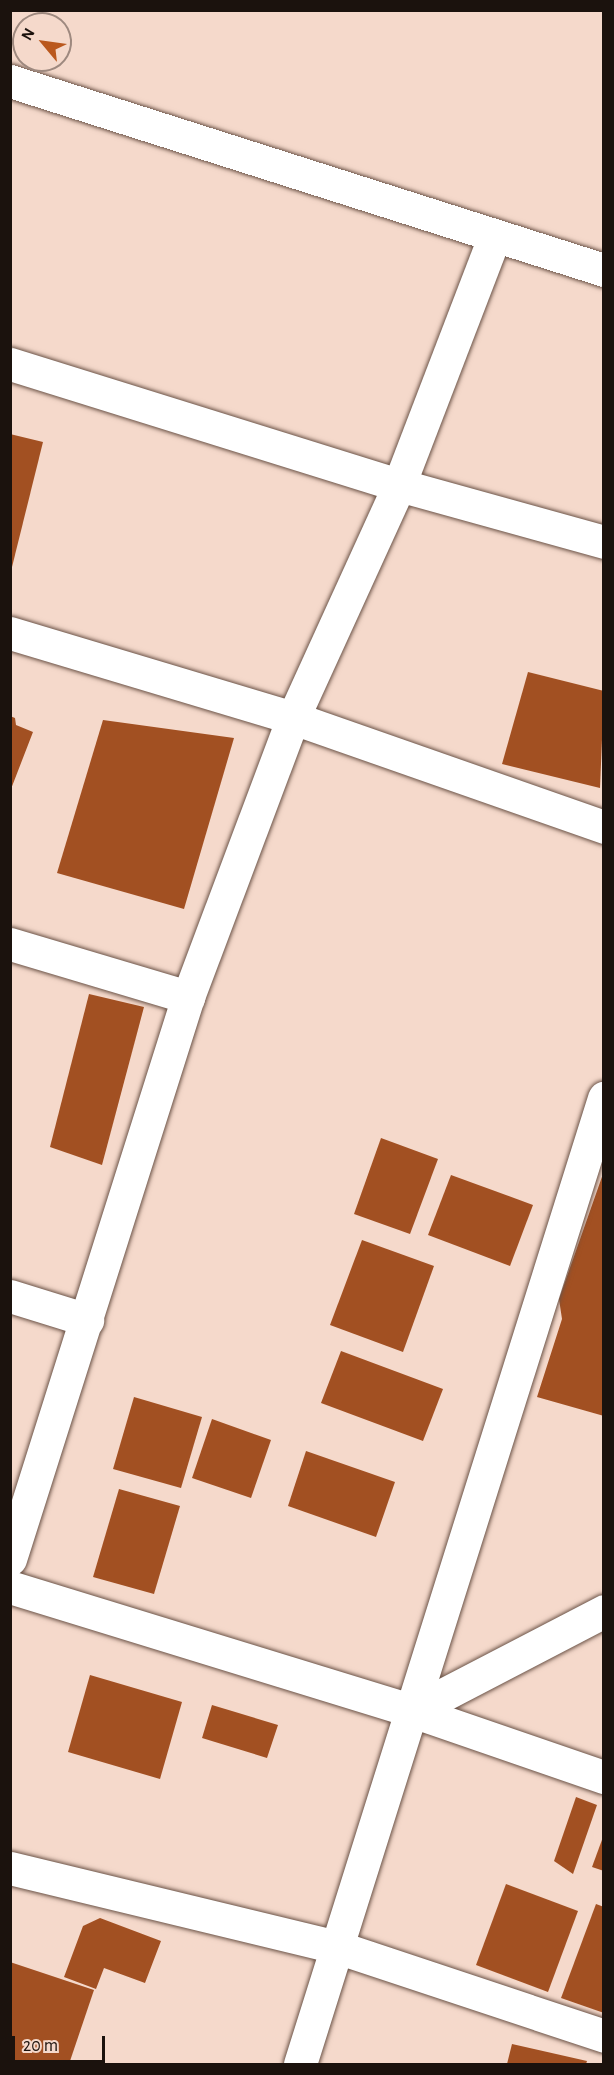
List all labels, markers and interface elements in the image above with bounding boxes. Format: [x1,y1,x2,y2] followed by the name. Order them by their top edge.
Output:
[12,12,72,72] north arrow
[18,25,38,43] text: N
[15,2024,108,2062] scale bar
[23,2037,58,2055] text: 20 m

